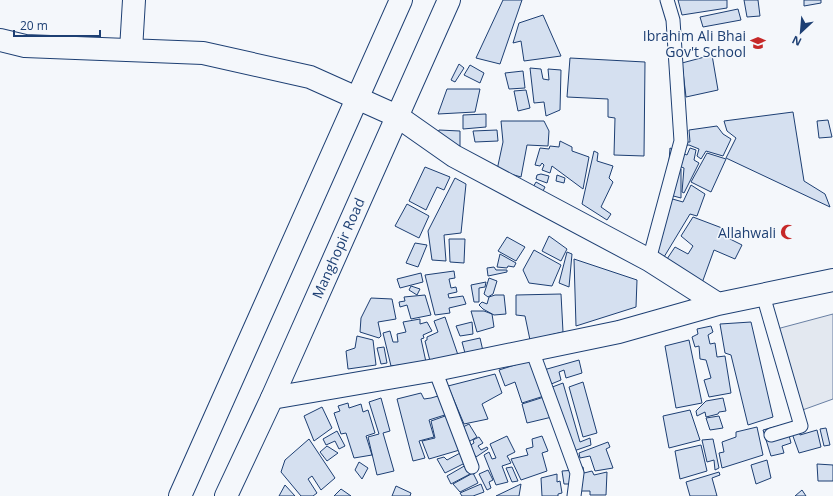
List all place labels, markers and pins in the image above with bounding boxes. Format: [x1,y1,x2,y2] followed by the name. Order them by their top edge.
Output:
[643,26,746,61] place label: Ibrahim Ali Bhai Gov't School
[749,34,767,52] school or university icon: Ibrahim Ali Bhai Gov't School
[718,223,776,242] place label: Allahwali
[779,223,797,241] mosque icon: Allahwali

